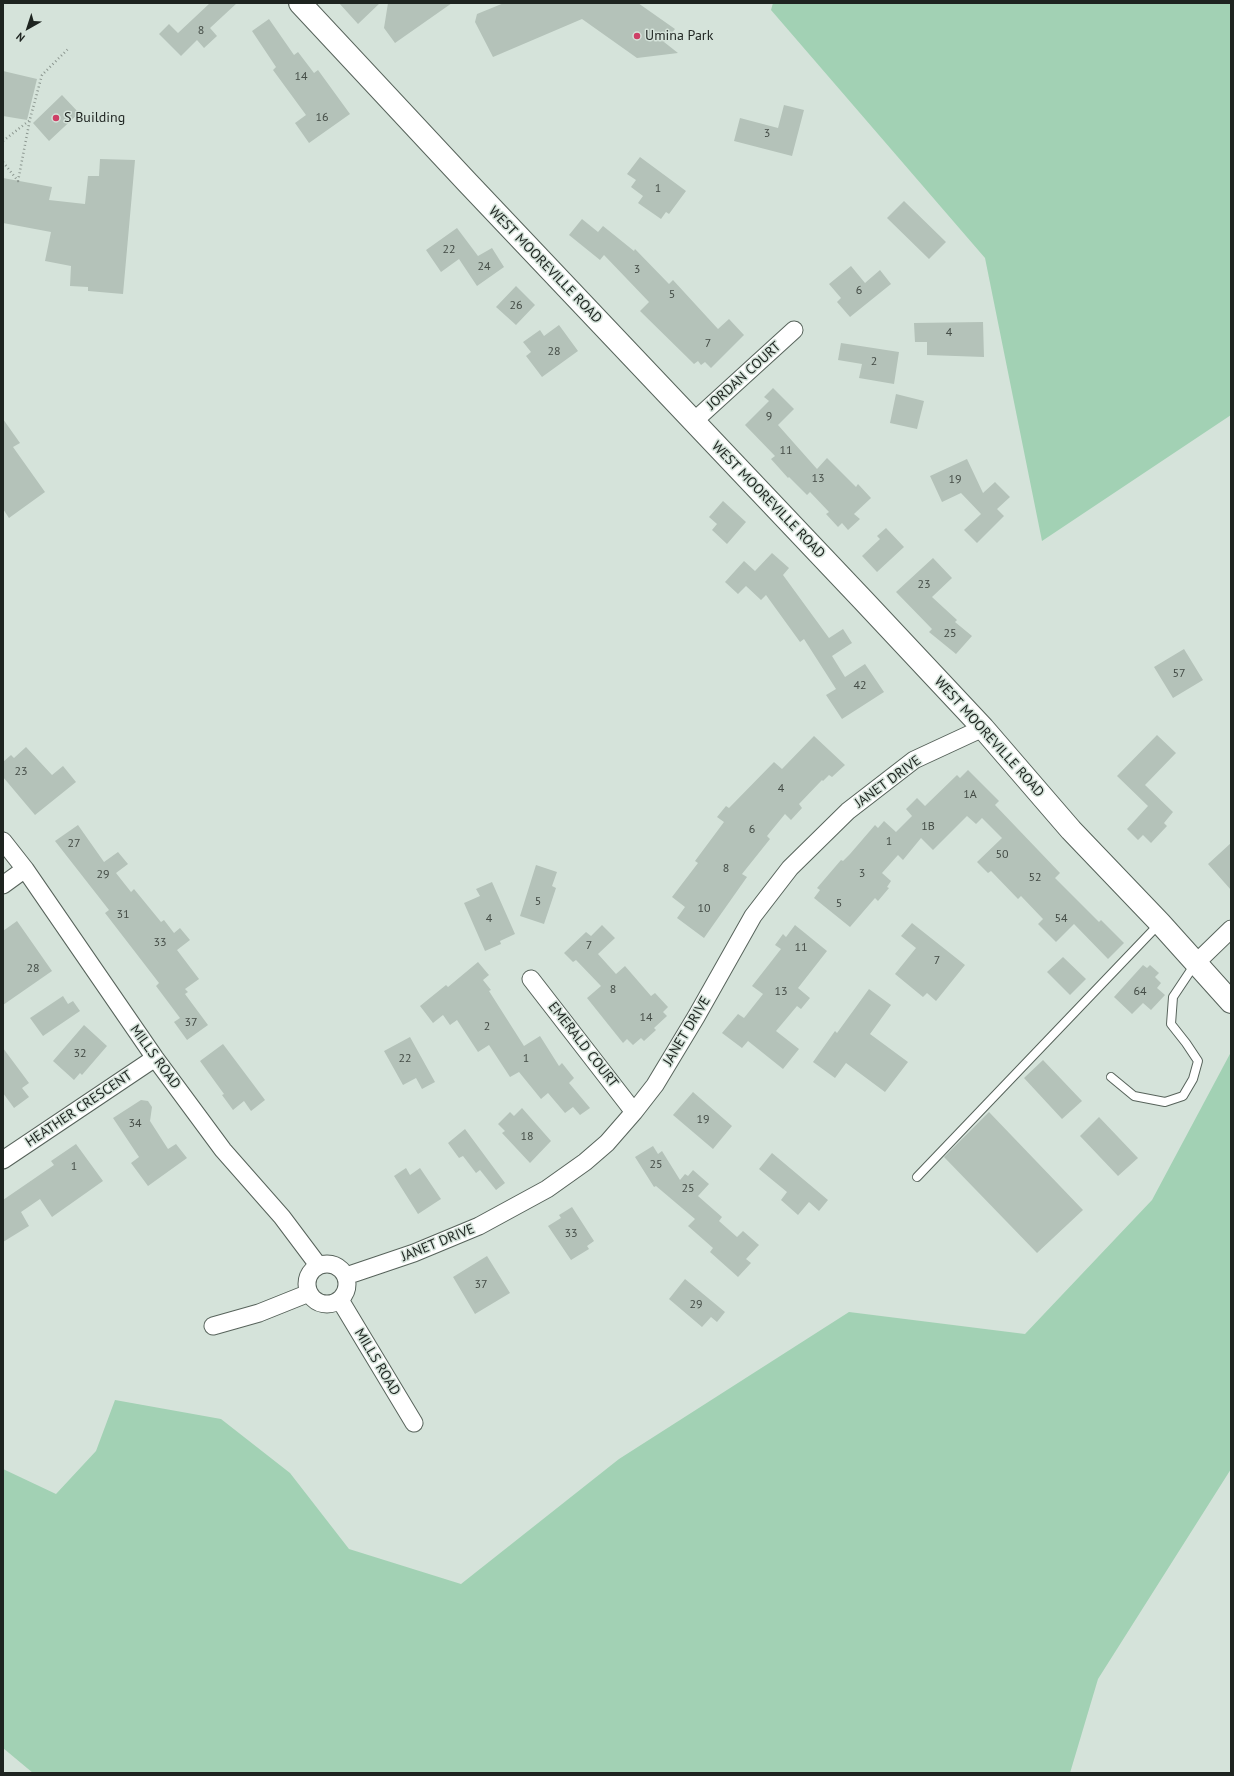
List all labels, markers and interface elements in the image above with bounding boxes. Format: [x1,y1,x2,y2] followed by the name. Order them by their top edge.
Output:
[8,8,48,48] north arrow
[198,24,204,38] house number: 8
[645,28,713,44] place label: Umina Park
[13,30,28,45] text: N
[632,31,642,41] marker: Umina Park
[294,70,308,84] house number: 14
[64,110,125,126] place label: S Building
[315,111,329,125] house number: 16
[51,113,61,123] marker: S Building
[764,127,770,141] house number: 3
[655,182,661,196] house number: 1
[485,203,605,327] street label: WEST MOOREVILLE ROAD
[442,243,456,257] house number: 22
[477,260,491,274] house number: 24
[634,263,640,277] house number: 3
[856,284,862,298] house number: 6
[669,288,675,302] house number: 5
[509,299,523,313] house number: 26
[946,326,952,340] house number: 4
[705,337,711,351] house number: 7
[704,338,784,414] street label: JORDAN COURT
[547,345,561,359] house number: 28
[871,355,877,369] house number: 2
[766,410,772,424] house number: 9
[708,438,828,562] street label: WEST MOOREVILLE ROAD
[779,444,793,458] house number: 11
[811,472,825,486] house number: 13
[948,473,962,487] house number: 19
[917,578,931,592] house number: 23
[943,627,957,641] house number: 25
[1172,667,1186,681] house number: 57
[931,673,1047,801] street label: WEST MOOREVILLE ROAD
[853,679,867,693] house number: 42
[852,752,924,812] street label: JANET DRIVE
[14,765,28,779] house number: 23
[778,782,784,796] house number: 4
[963,788,977,802] house number: 1A
[921,820,935,834] house number: 1B
[749,823,755,837] house number: 6
[886,835,892,849] house number: 1
[67,837,81,851] house number: 27
[995,848,1009,862] house number: 50
[723,862,729,876] house number: 8
[859,867,865,881] house number: 3
[96,868,110,882] house number: 29
[1028,871,1042,885] house number: 52
[535,895,541,909] house number: 5
[836,897,842,911] house number: 5
[697,902,711,916] house number: 10
[116,908,130,922] house number: 31
[486,912,492,926] house number: 4
[1054,912,1068,926] house number: 54
[153,936,167,950] house number: 33
[586,939,592,953] house number: 7
[794,941,808,955] house number: 11
[934,954,940,968] house number: 7
[26,962,40,976] house number: 28
[610,983,616,997] house number: 8
[774,985,788,999] house number: 13
[1133,985,1147,999] house number: 64
[660,993,714,1069] street label: JANET DRIVE
[544,999,622,1091] street label: EMERALD COURT
[639,1011,653,1025] house number: 14
[184,1016,198,1030] house number: 37
[484,1020,490,1034] house number: 2
[126,1022,184,1092] street label: MILLS ROAD
[73,1047,87,1061] house number: 32
[398,1052,412,1066] house number: 22
[523,1052,529,1066] house number: 1
[23,1067,135,1151] street label: HEATHER CRESCENT
[696,1113,710,1127] house number: 19
[128,1117,142,1131] house number: 34
[520,1130,534,1144] house number: 18
[649,1158,663,1172] house number: 25
[71,1160,77,1174] house number: 1
[681,1182,695,1196] house number: 25
[399,1221,477,1265] street label: JANET DRIVE
[564,1227,578,1241] house number: 33
[474,1278,488,1292] house number: 37
[689,1298,703,1312] house number: 29
[350,1325,404,1399] street label: MILLS ROAD

